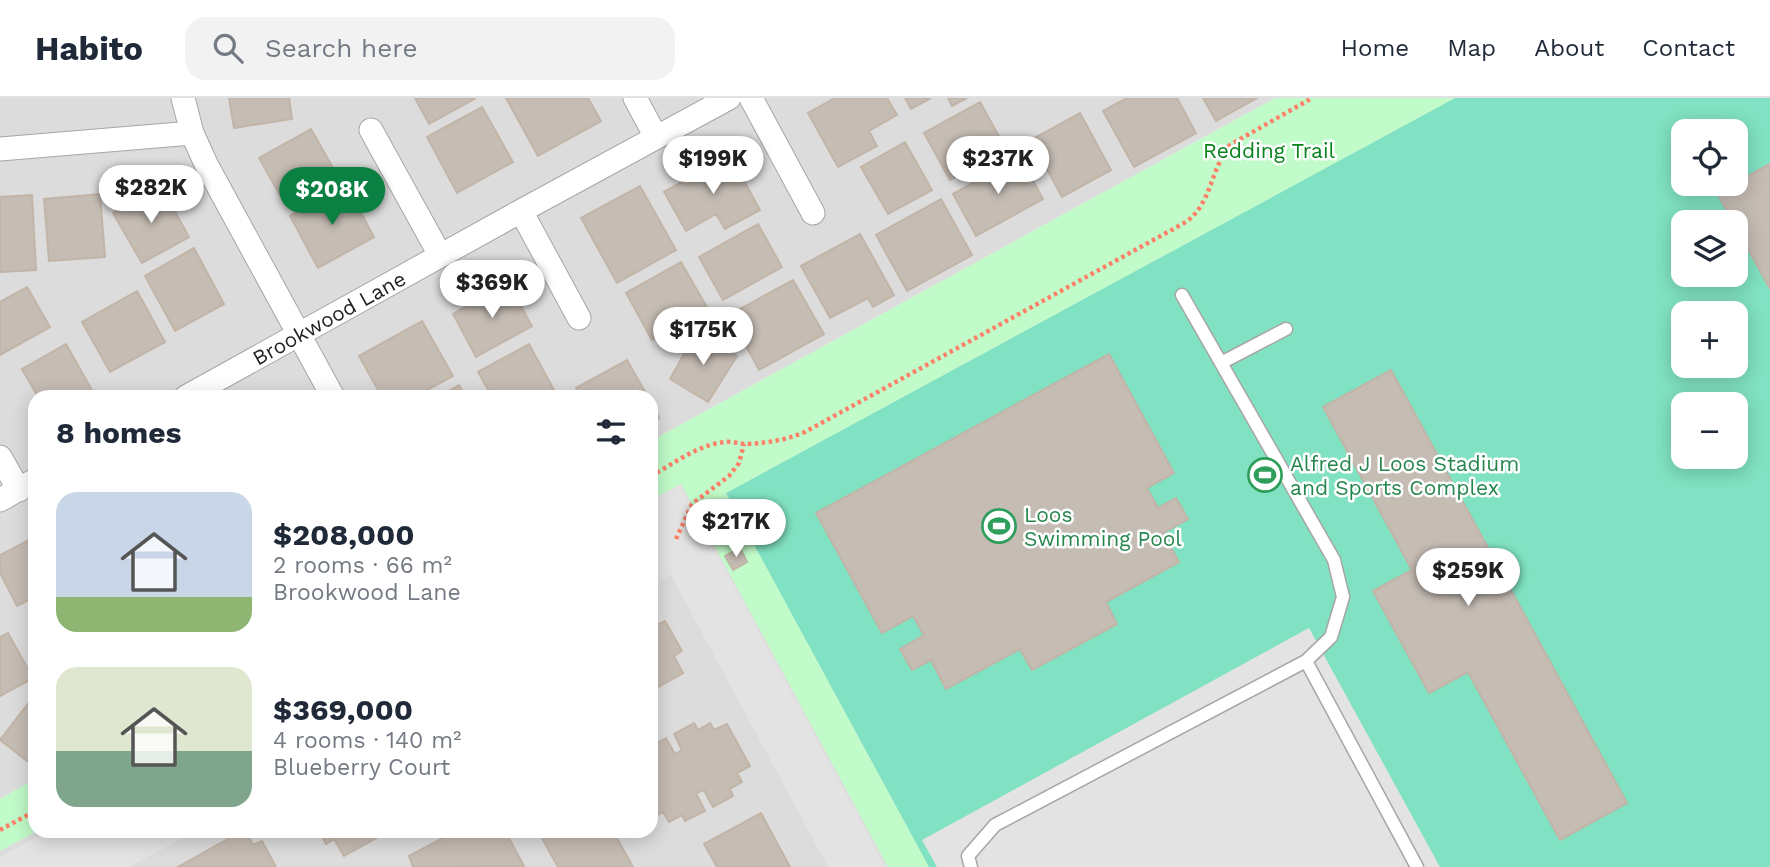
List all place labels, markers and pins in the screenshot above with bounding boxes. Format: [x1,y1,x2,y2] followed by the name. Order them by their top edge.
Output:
[664,136,762,196] pin: $199K
[949,136,1047,196] pin: $237K
[102,166,200,225] pin: $282K
[283,167,381,227] pin: $208K
[443,260,541,320] pin: $369K
[654,308,752,367] pin: $175K
[1290,451,1519,500] place label: Alfred J Loos Stadium and Sports Complex
[1246,456,1284,494] sports icon: Alfred J Loos Stadium and Sports Complex
[687,500,785,559] pin: $217K
[1024,502,1182,551] place label: Loos Swimming Pool
[980,507,1018,545] sports icon: Loos Swimming Pool
[1419,548,1517,608] pin: $259K

